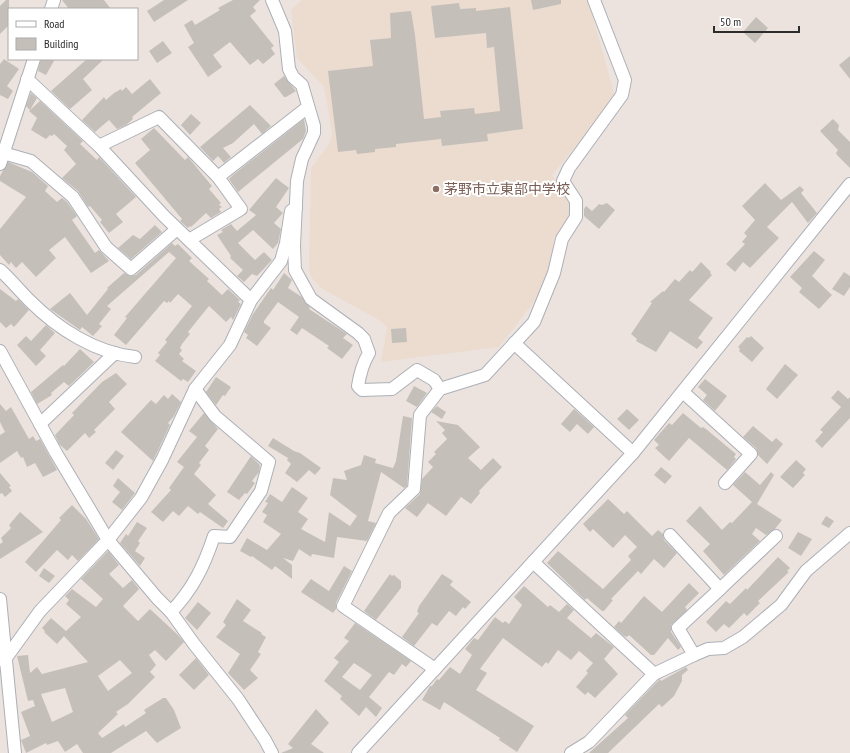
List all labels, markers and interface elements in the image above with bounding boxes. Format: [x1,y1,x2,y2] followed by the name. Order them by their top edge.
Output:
[8,8,138,60] legend
[714,8,799,34] scale bar
[720,14,741,29] text: 50 m
[44,16,64,31] text: Road
[44,36,79,51] text: Building
[444,180,570,198] place label: 茅野市立東部中学校
[431,184,441,194] marker: 茅野市立東部中学校

